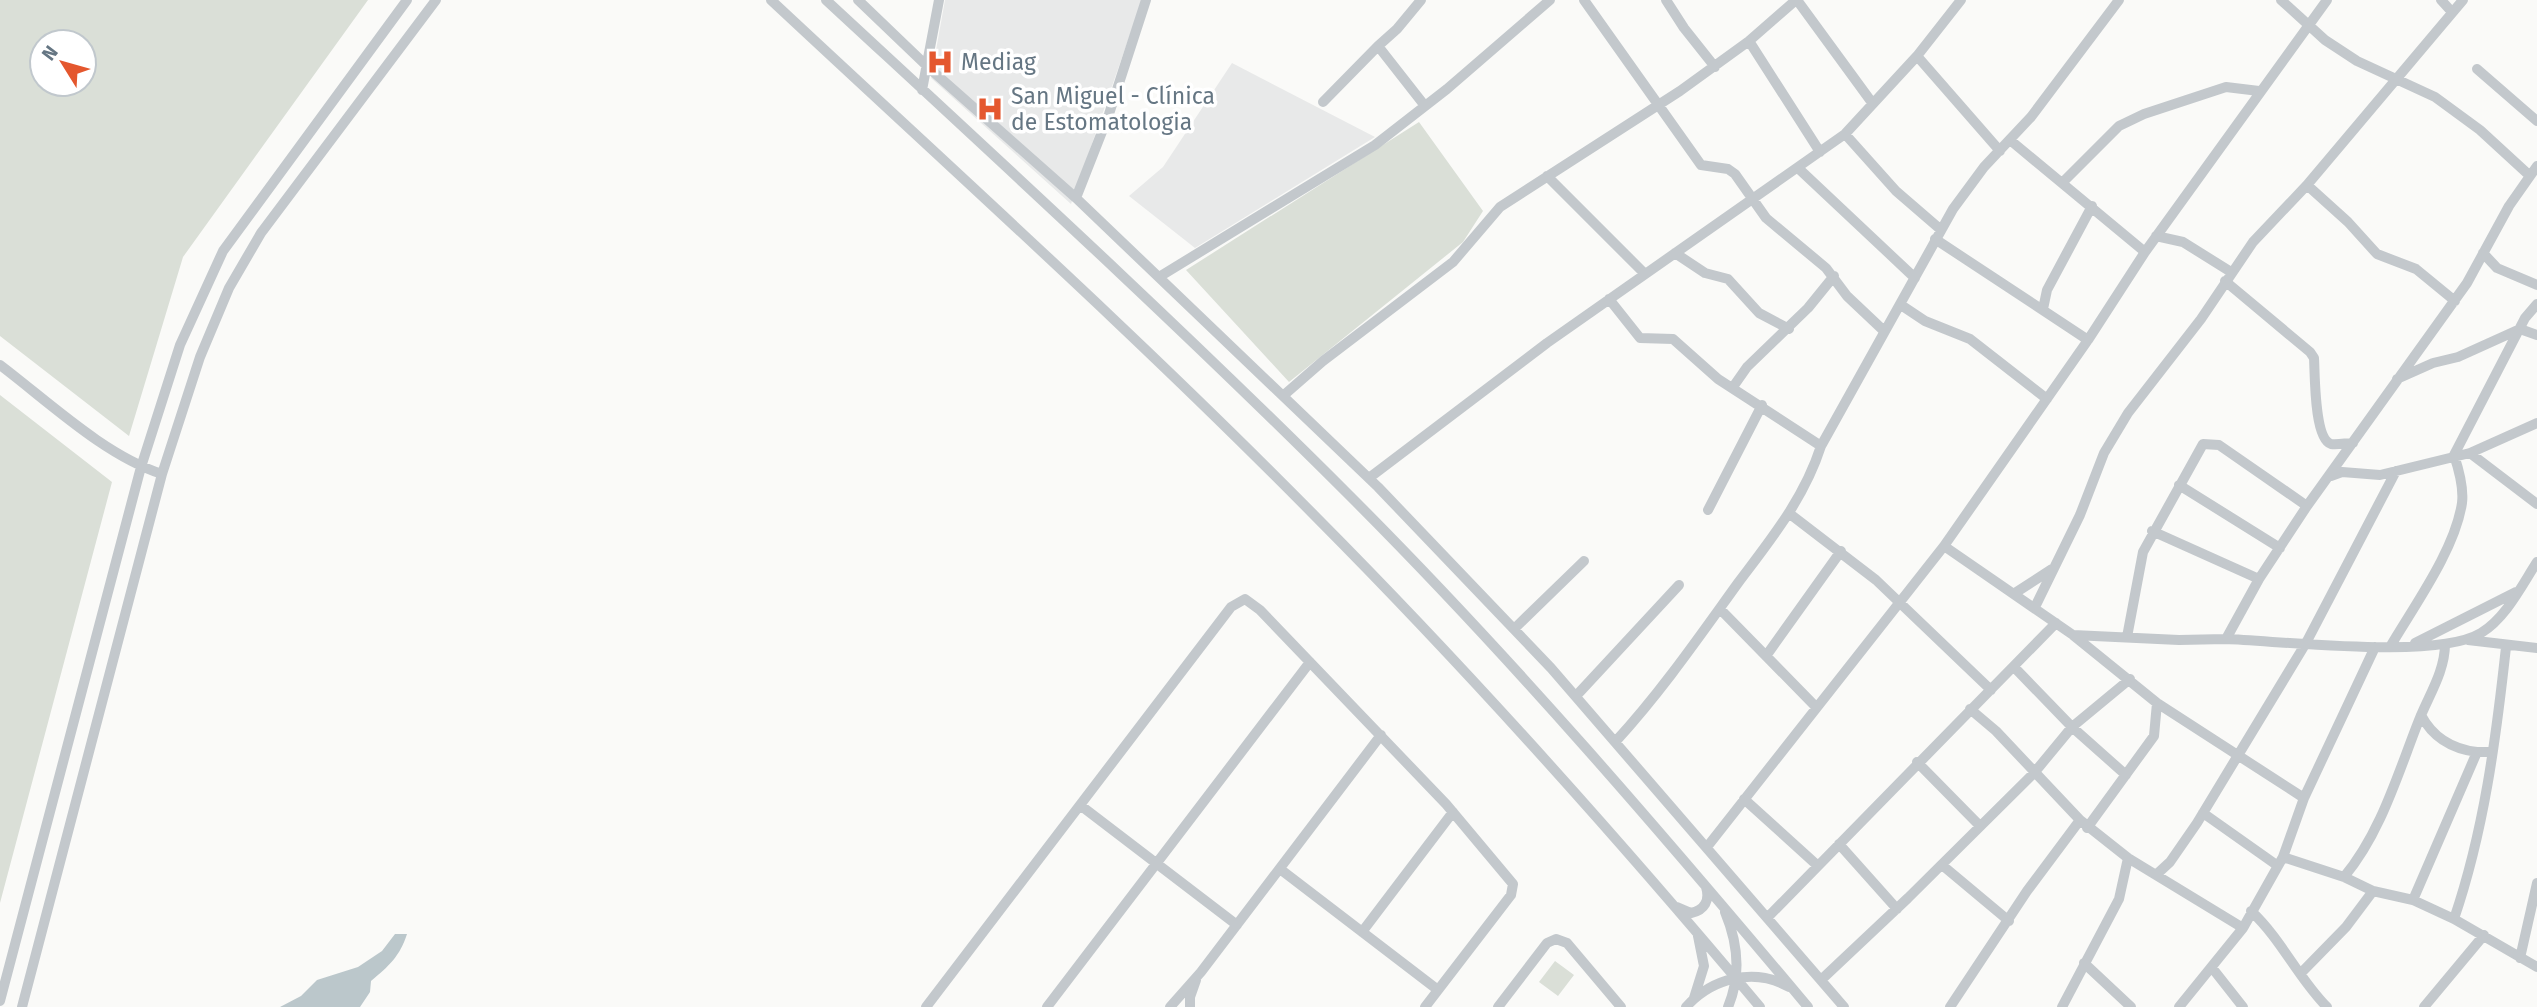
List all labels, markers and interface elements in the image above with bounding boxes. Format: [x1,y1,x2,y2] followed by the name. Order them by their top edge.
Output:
[28,28,98,98] north arrow
[37,41,63,65] text: N
[925,47,955,77] hospital icon: Mediag
[961,48,1036,76] place label: Mediag
[1011,82,1215,136] place label: San Miguel - Clínica de Estomatologia
[975,94,1005,124] hospital icon: San Miguel - Clínica de Estomatologia

